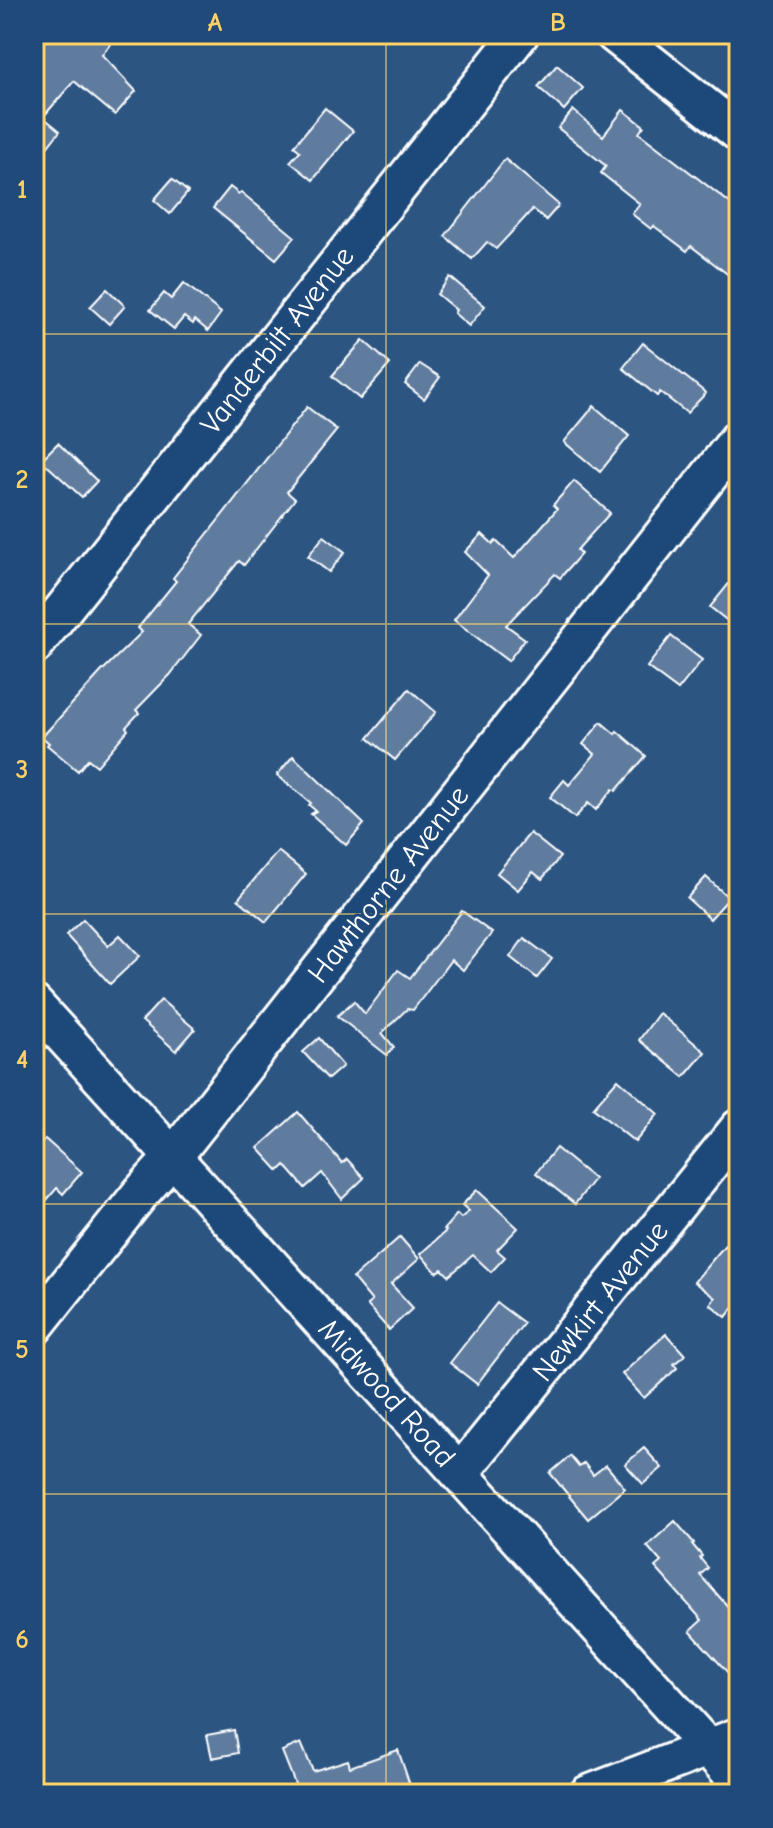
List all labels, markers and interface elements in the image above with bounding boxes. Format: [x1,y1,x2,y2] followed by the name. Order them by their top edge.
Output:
[208,8,223,38] text: A
[550,8,566,38] text: B
[17,175,27,205] text: 1
[193,239,362,441] street label: Vanderbilt Avenue
[16,465,28,495] text: 2
[16,755,28,785] text: 3
[301,779,476,990] street label: Hawthorne Avenue
[16,1045,28,1075] text: 4
[525,1214,676,1388] street label: Newkirt Avenue
[311,1312,462,1475] street label: Midwood Road
[15,1335,29,1365] text: 5
[15,1625,29,1655] text: 6

